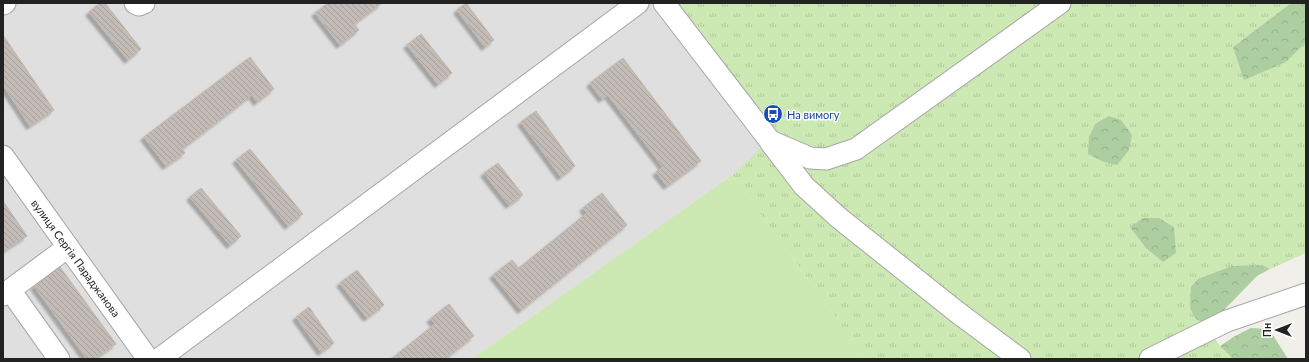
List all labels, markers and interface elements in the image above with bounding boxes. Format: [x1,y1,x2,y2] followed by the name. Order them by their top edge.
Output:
[762,103,784,125] bus stop icon: На вимогу
[787,108,840,121] place label: На вимогу
[29,197,123,319] street label: вулиця Сергія Параджанова
[1257,310,1297,350] north arrow
[1260,323,1273,337] text: Пн

